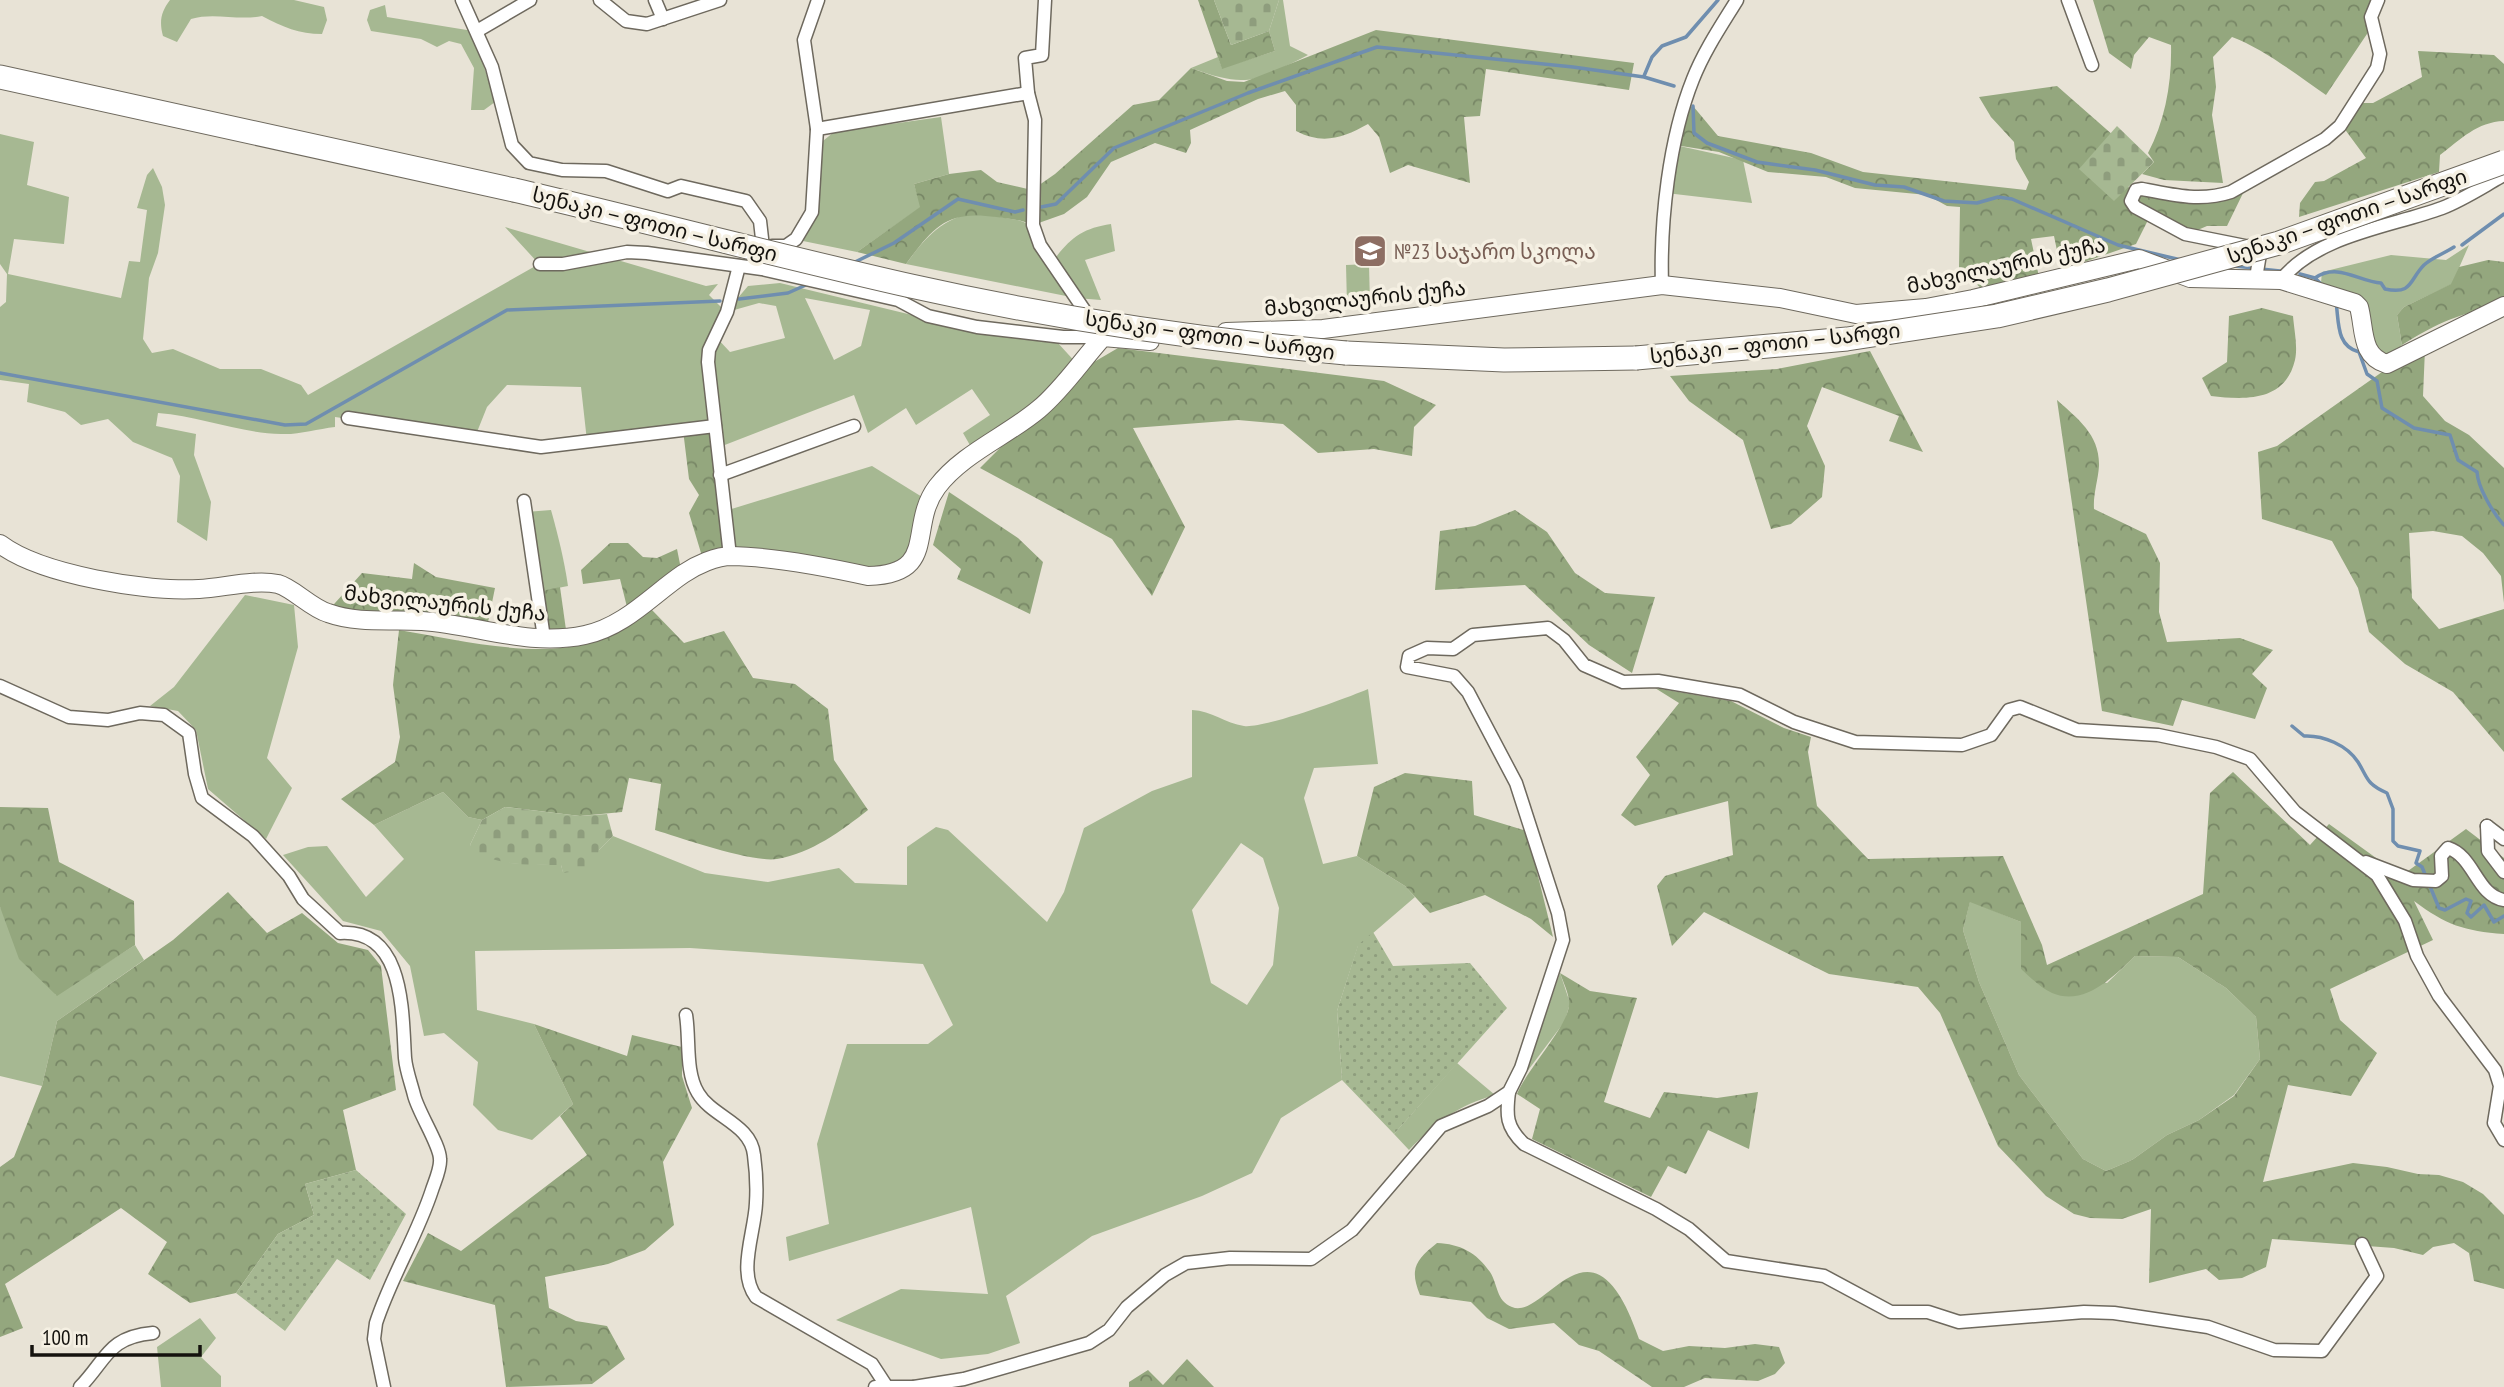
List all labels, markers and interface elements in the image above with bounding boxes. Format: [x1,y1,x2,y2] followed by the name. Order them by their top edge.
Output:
[2224,162,2470,270] street label: სენაკი — ფოთი — სარფი
[530,180,780,268] street label: სენაკი — ფოთი — სარფი
[1904,231,2108,299] street label: მახვილაურის ქუჩა
[1351,232,1389,270] school or university icon: №23 საჯარო სკოლა
[1394,238,1596,265] place label: №23 საჯარო სკოლა
[1263,274,1467,322] street label: მახვილაურის ქუჩა
[1084,304,1336,366] street label: სენაკი — ფოთი — სარფი
[1648,316,1902,370] street label: სენაკი — ფოთი — სარფი
[343,579,547,627] street label: მახვილაურის ქუჩა
[32,1314,200,1358] scale bar
[42,1324,88,1351] text: 100 m

